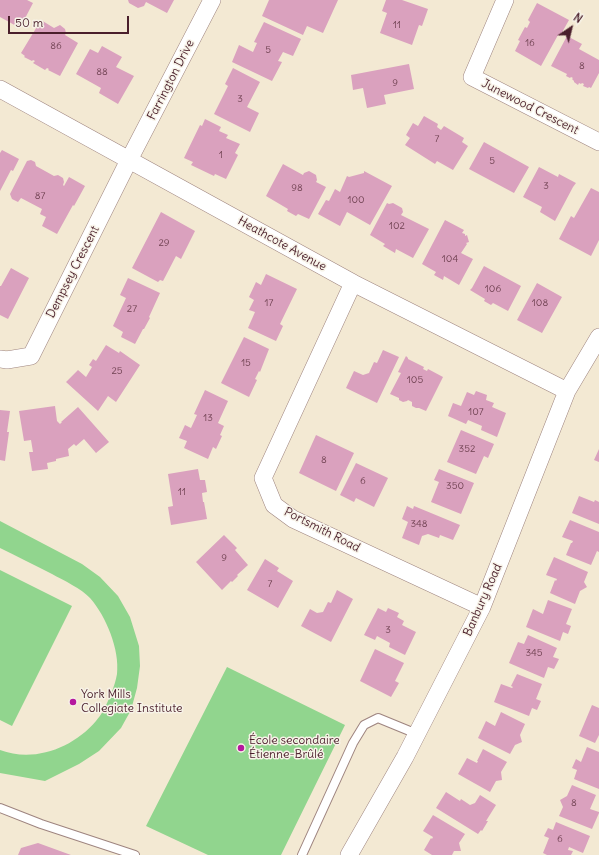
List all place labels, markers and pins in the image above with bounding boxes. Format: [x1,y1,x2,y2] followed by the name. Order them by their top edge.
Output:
[81,688,183,716] place label: York Mills Collegiate Institute
[68,697,78,707] marker: York Mills Collegiate Institute
[249,734,340,762] place label: École secondaire Étienne-Brûlé
[236,743,246,753] marker: École secondaire Étienne-Brûlé

